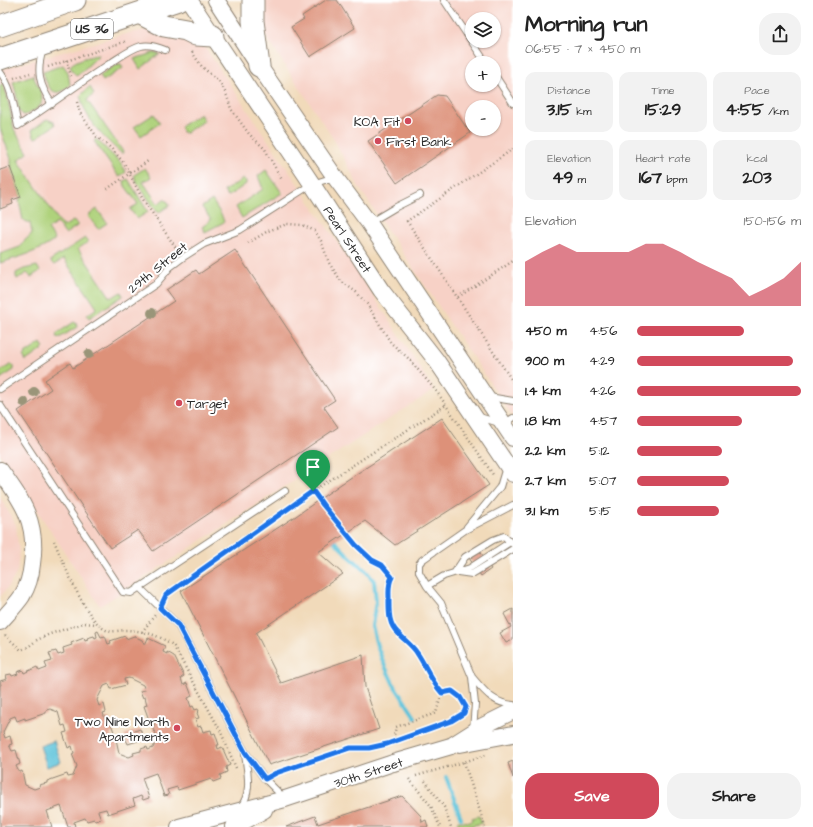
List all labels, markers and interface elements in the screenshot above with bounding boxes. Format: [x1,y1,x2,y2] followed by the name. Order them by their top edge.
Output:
[525,9,648,40] text: Morning run
[465,12,501,136] map controls
[465,12,501,48] button: layers
[759,13,801,55] button: share
[71,19,113,39] road number: US 36
[525,40,640,58] text: 06:55 · 7 × 450 m
[465,56,501,92] button: +
[548,83,590,98] text: Distance
[651,83,675,98] text: Time
[744,83,770,98] text: Pace
[547,98,572,122] text: 3.15
[645,98,681,122] text: 15:29
[725,98,764,122] text: 4:55
[465,100,501,136] button: −
[572,104,592,119] text: km
[764,104,789,119] text: /km
[354,113,401,131] place label: KOA Fit
[403,116,413,126] marker: KOA Fit
[386,133,451,151] place label: First Bank
[373,136,383,146] marker: First Bank
[547,151,591,166] text: Elevation
[635,151,691,166] text: Heart rate
[746,151,768,166] text: kcal
[552,166,573,190] text: 49
[639,166,662,190] text: 167
[742,166,772,190] text: 203
[573,172,586,187] text: m
[662,172,687,187] text: bpm
[319,203,376,277] street label: Pearl Street
[525,212,576,230] text: Elevation
[744,212,801,230] text: 150–156 m
[124,238,192,297] street label: 29th Street
[525,322,567,340] text: 450 m
[589,322,617,340] text: 4:56
[525,352,564,370] text: 900 m
[589,352,615,370] text: 4:29
[525,382,561,400] text: 1.4 km
[589,382,616,400] text: 4:26
[187,395,229,414] place label: Target
[174,398,184,408] marker: Target
[525,412,560,430] text: 1.8 km
[589,412,617,430] text: 4:57
[525,442,565,460] text: 2.2 km
[589,442,609,460] text: 5:12
[296,450,330,491] pin
[302,456,324,478] icon: arrive
[525,472,566,490] text: 2.7 km
[589,472,617,490] text: 5:07
[525,502,558,520] text: 3.1 km
[589,502,611,520] text: 5:15
[75,713,170,746] place label: Two Nine North Apartments
[172,723,182,733] marker: Two Nine North Apartments
[331,753,406,793] street label: 30th Street
[525,773,659,819] button: Save
[667,773,801,819] button: Share

